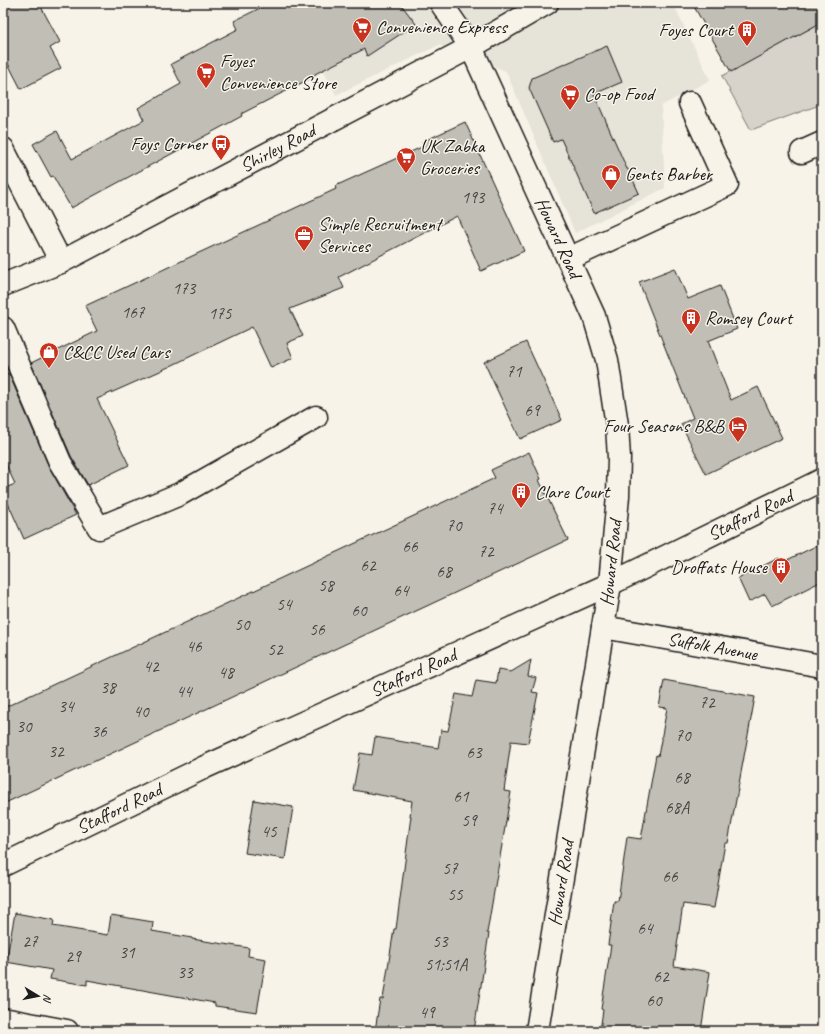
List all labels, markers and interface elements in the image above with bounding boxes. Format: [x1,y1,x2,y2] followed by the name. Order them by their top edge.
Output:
[376,15,509,39] place label: Convenience Express
[351,16,373,44] supermarket icon: Convenience Express
[658,18,735,42] place label: Foyes Court
[736,19,758,47] building icon: Foyes Court
[220,49,338,95] place label: Foyes Convenience Store
[195,61,217,89] supermarket icon: Foyes Convenience Store
[584,82,657,106] place label: Co-op Food
[559,83,581,111] supermarket icon: Co-op Food
[236,117,323,178] street label: Shirley Road
[130,132,208,156] place label: Foys Corner
[210,133,232,161] bus stop icon: Foys Corner
[420,134,486,180] place label: UK Zabka Groceries
[395,146,417,174] supermarket icon: UK Zabka Groceries
[625,162,714,186] place label: Gents Barber
[600,163,622,191] shop icon: Gents Barber
[462,187,486,208] house number: 193
[529,194,589,285] street label: Howard Road
[318,212,444,258] place label: Simple Recruitment Services
[293,224,315,252] office icon: Simple Recruitment Services
[173,278,197,299] house number: 173
[122,302,146,323] house number: 167
[209,303,233,324] house number: 175
[705,306,794,330] place label: Romsey Court
[680,307,702,335] building icon: Romsey Court
[63,340,172,364] place label: C&CC Used Cars
[38,341,60,369] shop icon: C&CC Used Cars
[506,361,523,382] house number: 71
[524,400,541,421] house number: 69
[604,414,725,438] place label: Four Seasons B&B
[727,415,749,443] hotel icon: Four Seasons B&B
[535,480,611,504] place label: Clare Court
[510,481,532,509] building icon: Clare Court
[704,483,800,546] street label: Stafford Road
[487,498,505,519] house number: 74
[446,515,463,536] house number: 70
[595,515,628,607] street label: Howard Road
[402,536,419,557] house number: 66
[478,541,495,562] house number: 72
[360,555,377,576] house number: 62
[671,555,769,579] place label: Droffats House
[770,556,792,584] building icon: Droffats House
[436,561,454,582] house number: 68
[318,575,336,596] house number: 58
[393,580,411,601] house number: 64
[276,594,294,615] house number: 54
[351,600,368,621] house number: 60
[234,614,251,635] house number: 50
[309,619,326,640] house number: 56
[666,627,761,667] street label: Suffolk Avenue
[186,636,203,657] house number: 46
[267,639,284,660] house number: 52
[366,642,463,703] street label: Stafford Road
[143,656,160,677] house number: 42
[218,662,236,683] house number: 48
[100,677,118,698] house number: 38
[176,681,194,702] house number: 44
[699,692,716,713] house number: 72
[58,696,76,717] house number: 34
[133,701,150,722] house number: 40
[16,716,33,737] house number: 30
[91,721,108,742] house number: 36
[675,725,692,746] house number: 70
[48,741,65,762] house number: 32
[466,742,483,763] house number: 63
[674,767,692,788] house number: 68
[72,776,169,840] street label: Stafford Road
[453,786,470,807] house number: 61
[665,797,690,818] house number: 68A
[461,810,478,831] house number: 59
[261,821,278,842] house number: 45
[542,835,580,927] street label: Howard Road
[442,858,459,879] house number: 57
[662,866,679,887] house number: 66
[447,884,464,905] house number: 55
[637,918,655,939] house number: 64
[22,931,39,952] house number: 27
[432,931,449,952] house number: 53
[119,942,136,963] house number: 31
[65,946,82,967] house number: 29
[425,954,469,975] house number: 51;51A
[177,962,194,983] house number: 33
[653,966,670,987] house number: 62
[18,976,58,1016] north arrow
[646,990,663,1011] house number: 60
[40,993,55,1004] text: N
[419,1002,436,1023] house number: 49

